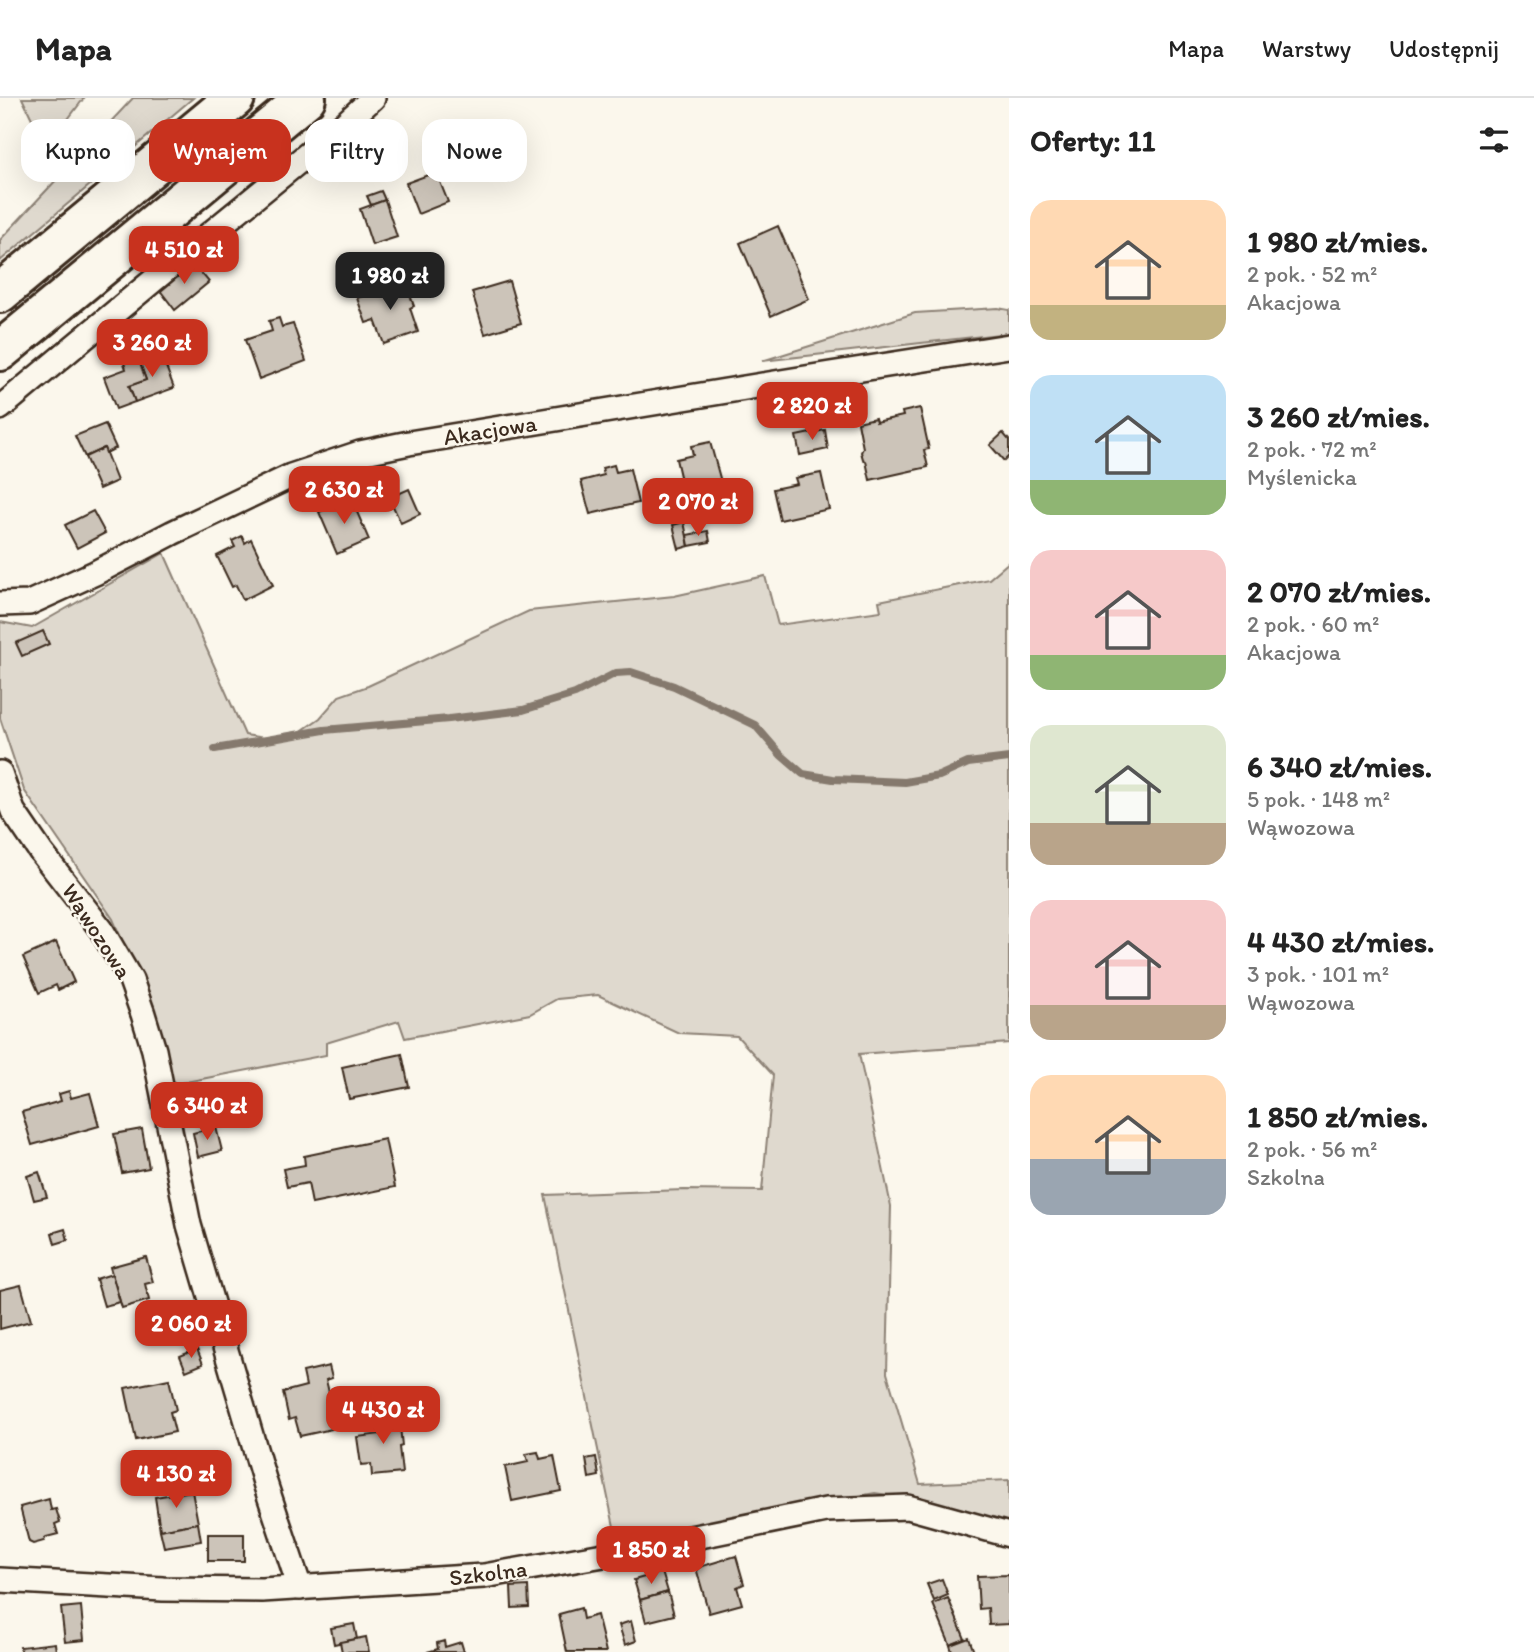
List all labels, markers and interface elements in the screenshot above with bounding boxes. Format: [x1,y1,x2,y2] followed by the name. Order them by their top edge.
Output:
[35,29,112,68] text: Mapa
[1168,34,1224,63] text: Mapa
[1262,34,1351,63] text: Warstwy
[1389,34,1499,63] text: Udostępnij
[21,119,135,182] chip: Kupno
[149,119,291,182] chip: Wynajem
[305,119,408,182] chip: Filtry
[422,119,527,182] chip: Nowe
[1475,121,1513,159] icon: filters
[1030,122,1155,159] text: Oferty: 11
[1247,223,1428,260] text: 1 980 zł/mies.
[112,226,256,286] pin: 4 510 zł
[1086,228,1170,312] icon: home
[145,235,223,263] text: 4 510 zł
[318,252,462,312] pin: 1 980 zł
[1247,260,1377,288] text: 2 pok. · 52 m²
[351,261,429,289] text: 1 980 zł
[1247,288,1341,316] text: Akacjowa
[80,320,224,379] pin: 3 260 zł
[113,328,191,356] text: 3 260 zł
[740,382,884,442] pin: 2 820 zł
[773,391,851,419] text: 2 820 zł
[1247,398,1430,435] text: 3 260 zł/mies.
[1086,403,1170,487] icon: home
[441,409,539,451] street label: Akacjowa
[1247,435,1377,463] text: 2 pok. · 72 m²
[1247,463,1357,491] text: Myślenicka
[272,466,416,526] pin: 2 630 zł
[305,475,383,503] text: 2 630 zł
[626,478,770,538] pin: 2 070 zł
[658,487,738,515] text: 2 070 zł
[1247,573,1431,610] text: 2 070 zł/mies.
[1086,578,1170,662] icon: home
[1247,610,1380,638] text: 2 pok. · 60 m²
[1247,638,1341,666] text: Akacjowa
[1247,748,1432,785] text: 6 340 zł/mies.
[1086,753,1170,837] icon: home
[1247,785,1390,813] text: 5 pok. · 148 m²
[1247,813,1355,841] text: Wąwozowa
[56,878,138,984] street label: Wąwozowa
[1247,923,1434,960] text: 4 430 zł/mies.
[1086,928,1170,1012] icon: home
[1247,960,1389,988] text: 3 pok. · 101 m²
[1247,988,1355,1016] text: Wąwozowa
[135,1082,279,1142] pin: 6 340 zł
[167,1091,247,1119] text: 6 340 zł
[1247,1098,1428,1135] text: 1 850 zł/mies.
[1086,1103,1170,1187] icon: home
[1247,1135,1377,1163] text: 2 pok. · 56 m²
[1247,1163,1325,1191] text: Szkolna
[119,1300,263,1360] pin: 2 060 zł
[151,1309,231,1337] text: 2 060 zł
[311,1386,455,1446] pin: 4 430 zł
[342,1395,424,1423] text: 4 430 zł
[104,1450,248,1510] pin: 4 130 zł
[137,1459,215,1487] text: 4 130 zł
[579,1526,723,1586] pin: 1 850 zł
[612,1535,690,1563] text: 1 850 zł
[448,1554,528,1592] street label: Szkolna

